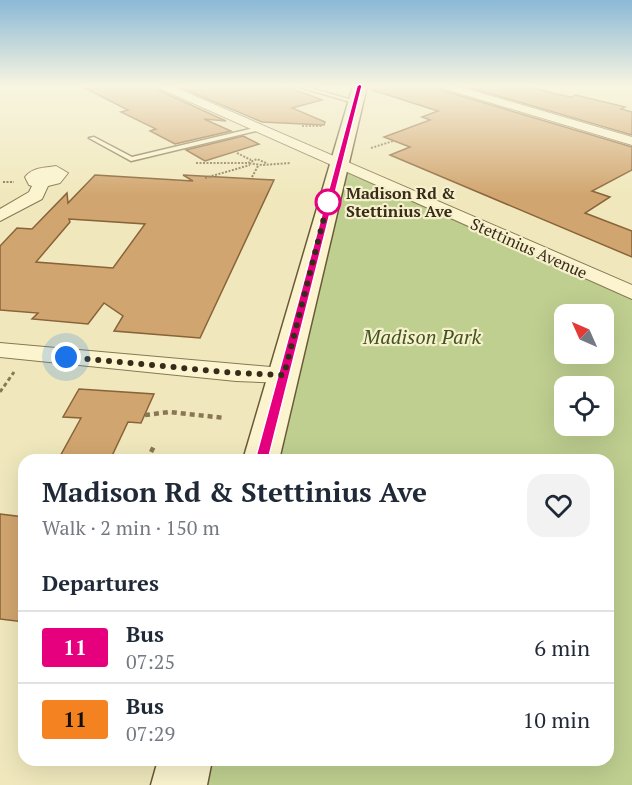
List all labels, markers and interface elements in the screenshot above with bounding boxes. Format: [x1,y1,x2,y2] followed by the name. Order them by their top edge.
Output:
[346,182,455,222] place label: Madison Rd & Stettinius Ave
[315,189,341,215] marker: Madison Rd & Stettinius Ave
[467,212,591,284] street label: Stettinius Avenue
[554,304,614,364] north arrow
[554,304,614,436] map controls
[362,323,481,350] park label: Madison Park
[51,342,81,372] your location
[554,376,614,436] button: locate
[42,473,427,510] text: Madison Rd & Stettinius Ave
[527,474,590,537] button: heart
[42,514,220,541] text: Walk · 2 min · 150 m
[42,568,159,597] text: Departures
[126,619,164,648] text: Bus
[63,633,87,661] text: 11
[534,633,590,662] text: 6 min
[126,648,175,675] text: 07:25
[126,691,164,720] text: Bus
[63,705,87,733] text: 11
[523,705,590,734] text: 10 min
[126,720,175,747] text: 07:29

